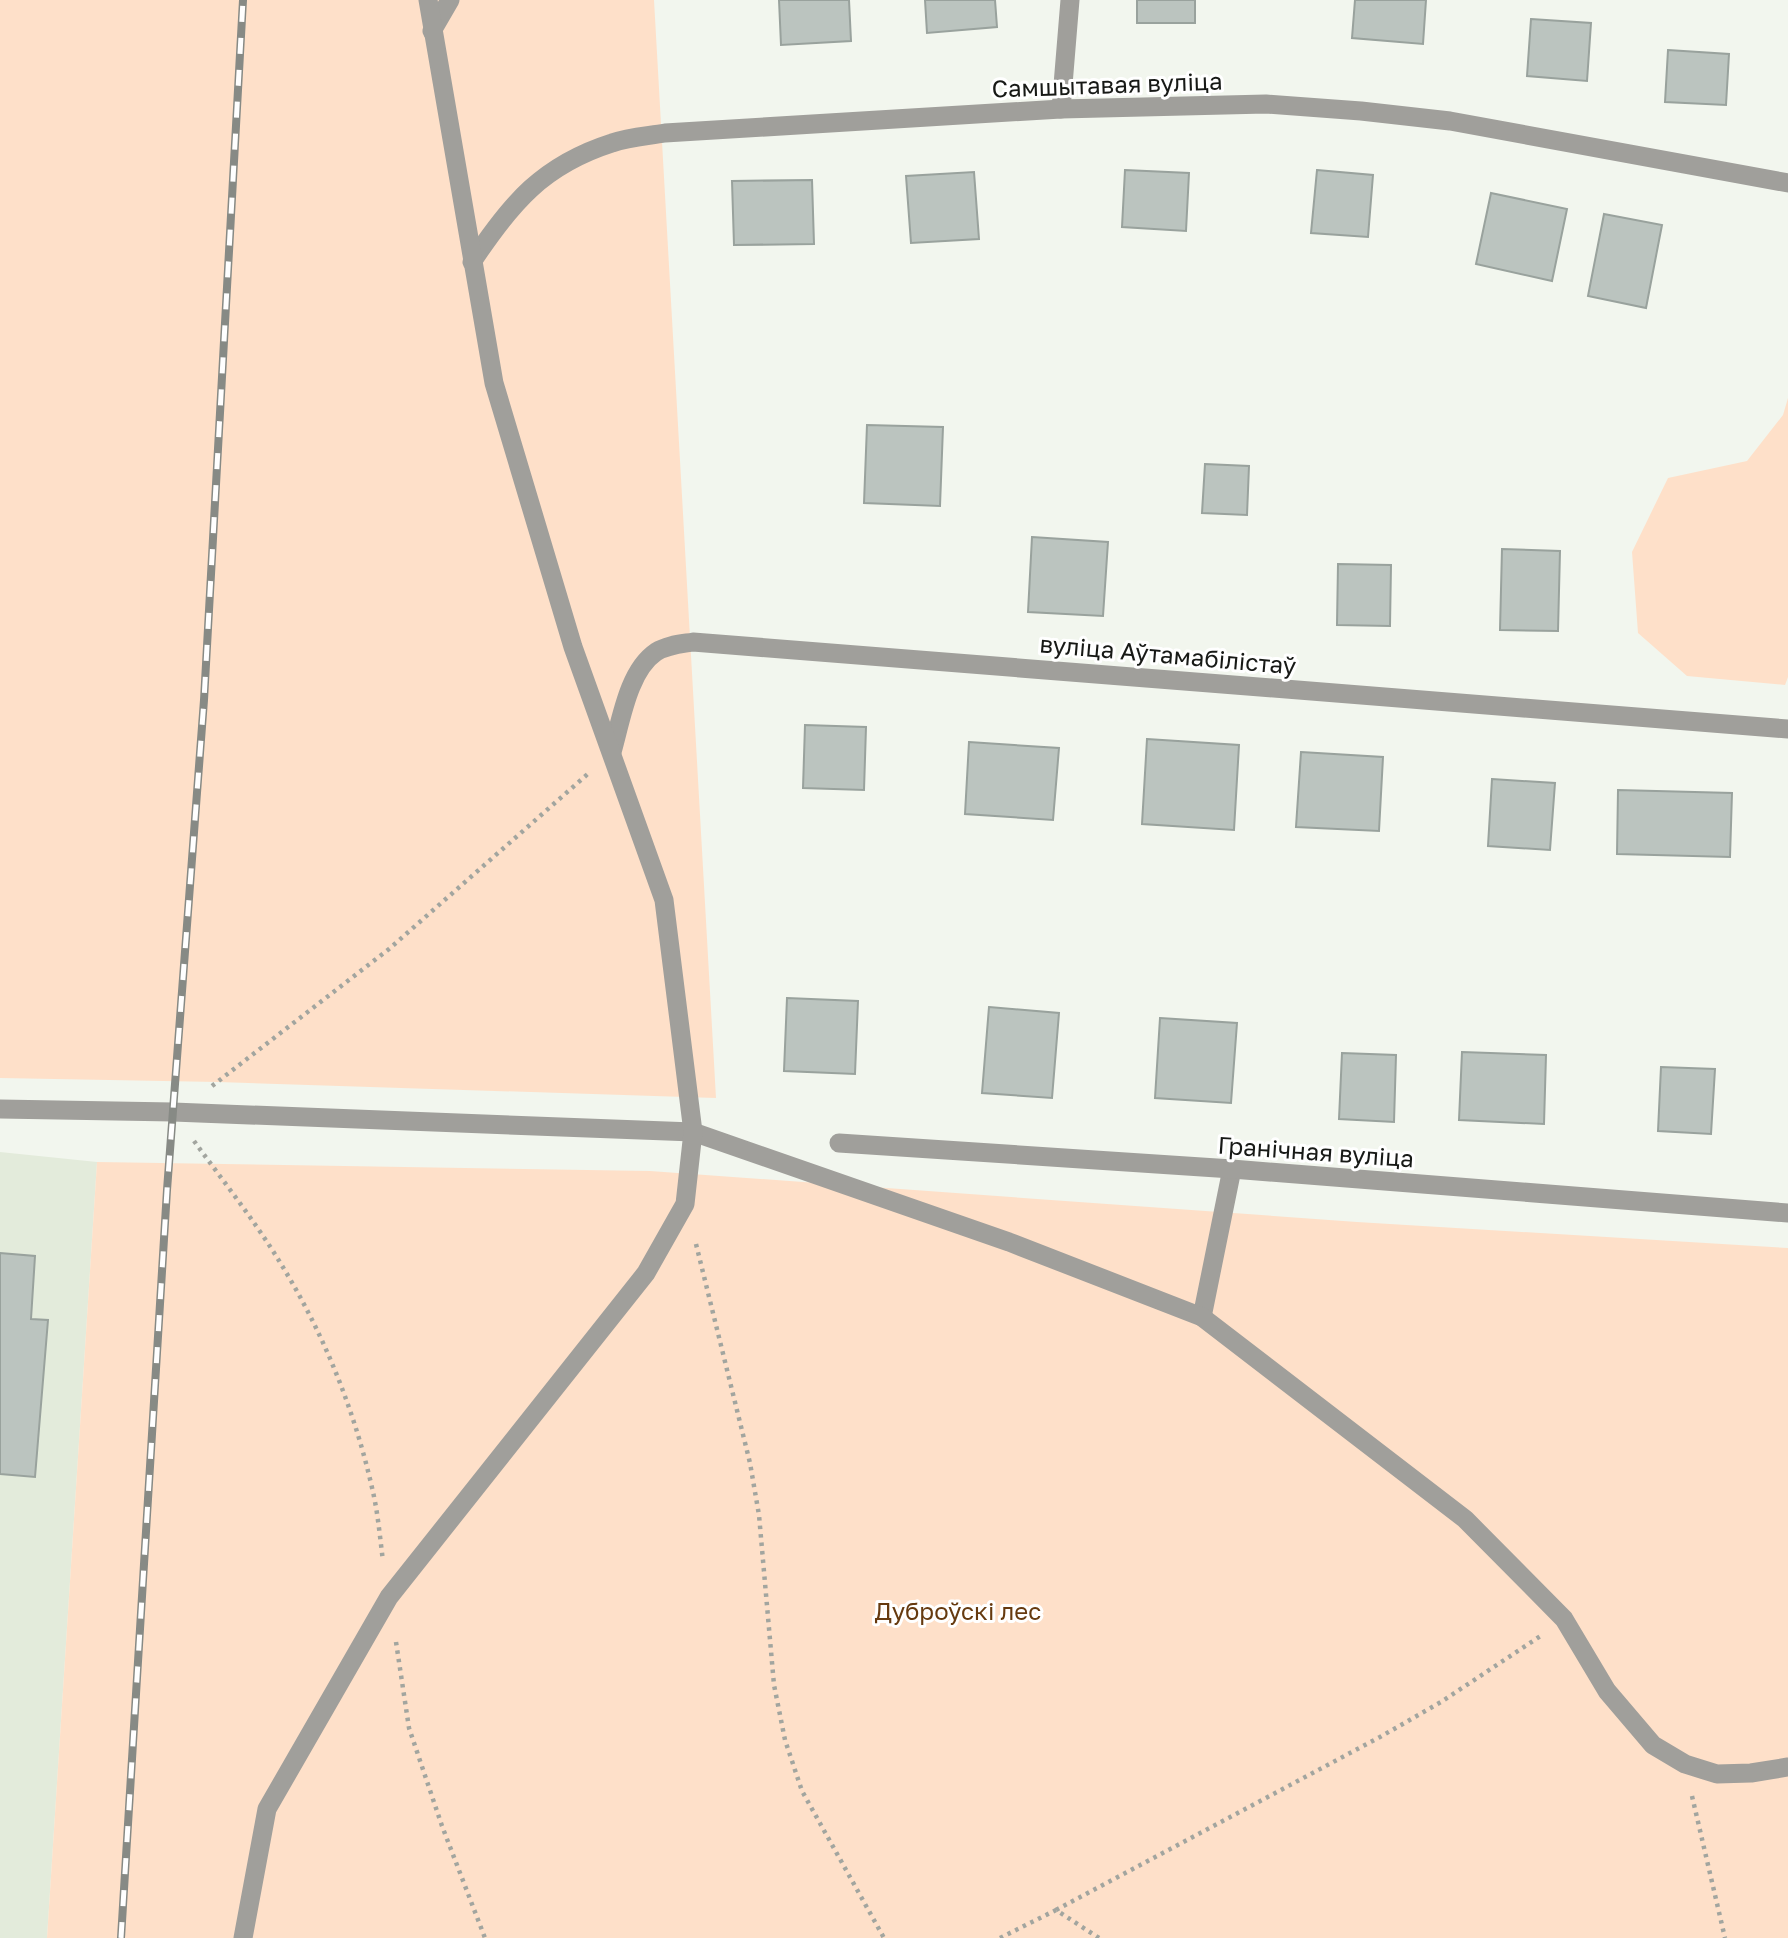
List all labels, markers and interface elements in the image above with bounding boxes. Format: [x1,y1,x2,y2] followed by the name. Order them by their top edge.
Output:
[991,65,1223,103] street label: Самшытавая вуліца
[1038,628,1298,680] street label: вуліца Аўтамабілістаў
[1217,1130,1415,1172] street label: Гранічная вуліца
[875,1596,1041,1625] park label: Дуброўскі лес

